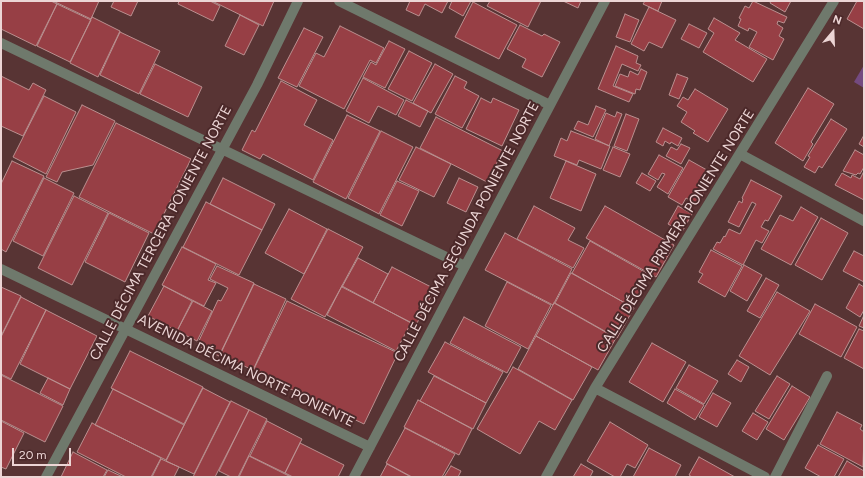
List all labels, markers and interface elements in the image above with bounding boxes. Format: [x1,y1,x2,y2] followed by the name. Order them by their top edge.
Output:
[813,12,853,52] north arrow
[831,13,843,28] text: N
[391,99,543,365] street label: CALLE DÉCIMA SEGUNDA PONIENTE NORTE
[86,103,236,363] street label: CALLE DÉCIMA TERCERA PONIENTE NORTE
[594,106,758,356] street label: CALLE DÉCIMA PRIMERA PONIENTE NORTE
[135,311,357,431] street label: AVENIDA DÉCIMA NORTE PONIENTE
[14,440,73,466] scale bar
[19,448,47,462] text: 20 m

